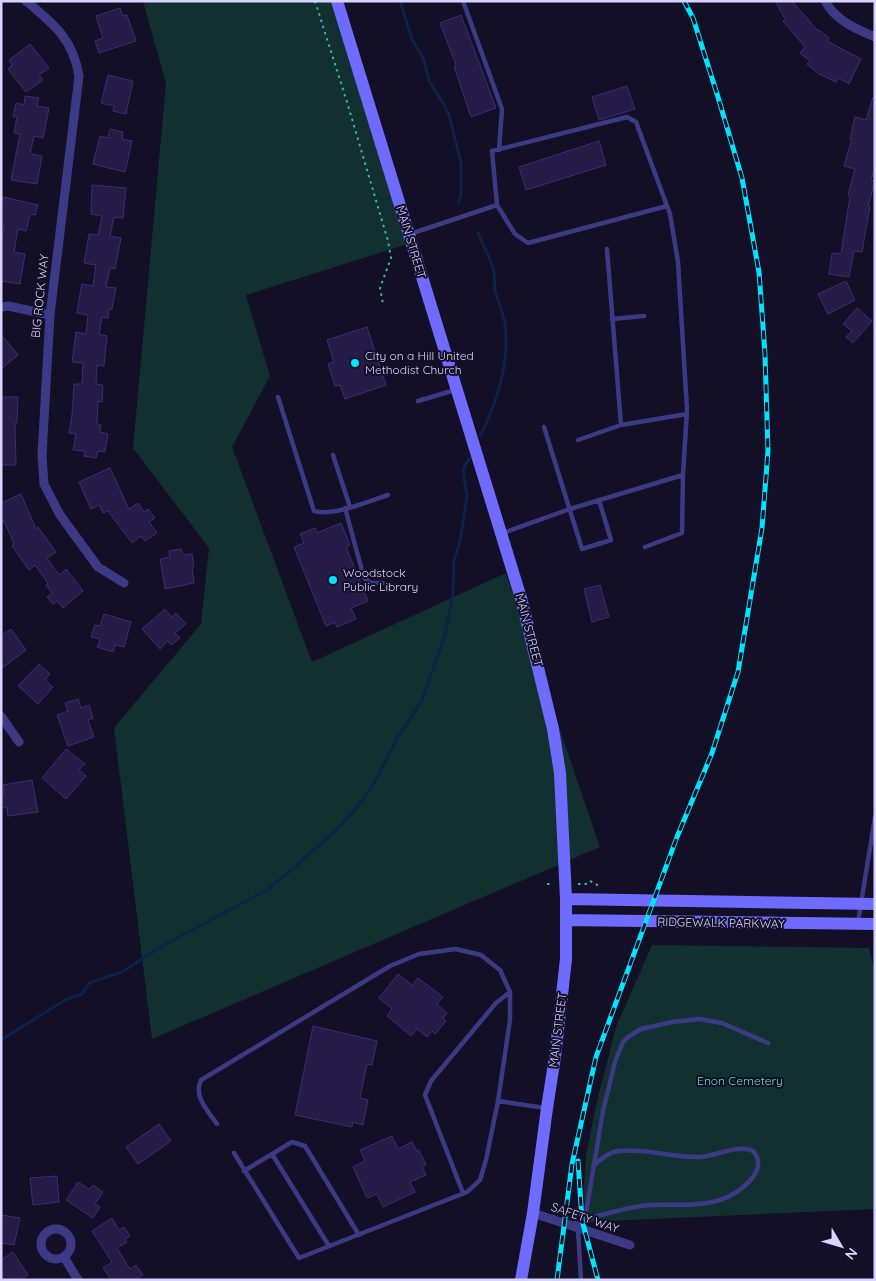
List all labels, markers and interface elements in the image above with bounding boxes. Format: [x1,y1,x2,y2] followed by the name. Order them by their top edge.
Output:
[393,204,430,280] street label: MAIN STREET
[28,253,51,339] street label: BIG ROCK WAY
[365,348,474,377] place label: City on a Hill United Methodist Church
[349,357,361,369] marker: City on a Hill United Methodist Church
[343,565,418,594] place label: Woodstock Public Library
[327,574,339,586] marker: Woodstock Public Library
[512,591,547,668] street label: MAIN STREET
[657,914,785,931] street label: RIDGEWALK PARKWAY
[545,991,570,1068] street label: MAIN STREET
[697,1073,783,1088] park label: Enon Cemetery
[549,1199,621,1236] street label: SAFETY WAY
[816,1221,866,1271] north arrow
[841,1244,862,1264] text: N

